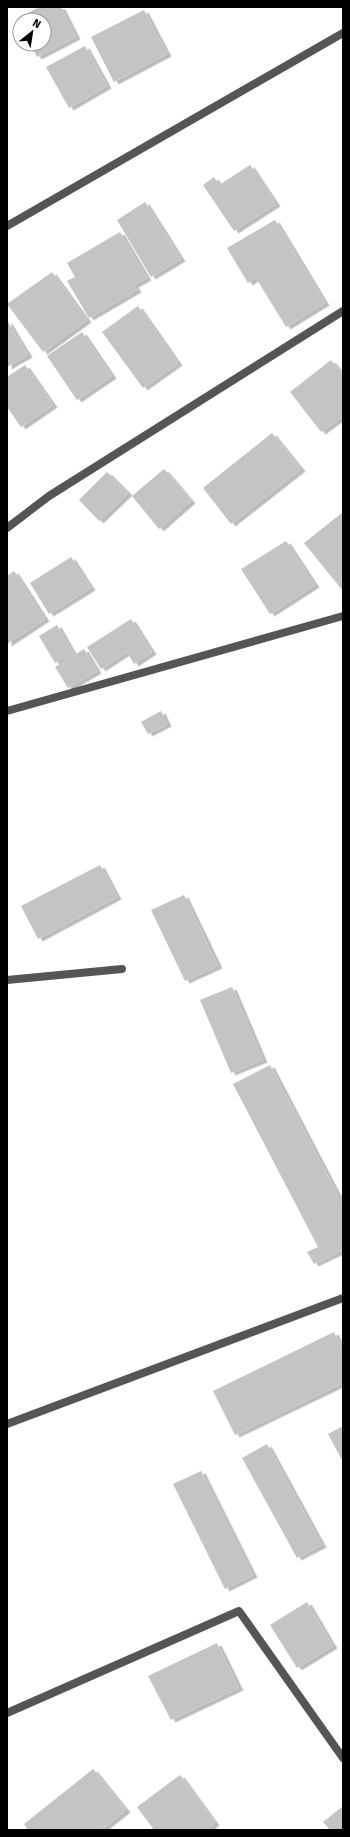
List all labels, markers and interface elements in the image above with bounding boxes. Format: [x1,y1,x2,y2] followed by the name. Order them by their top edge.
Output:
[12,12,52,52] north arrow
[30,16,43,31] text: N

